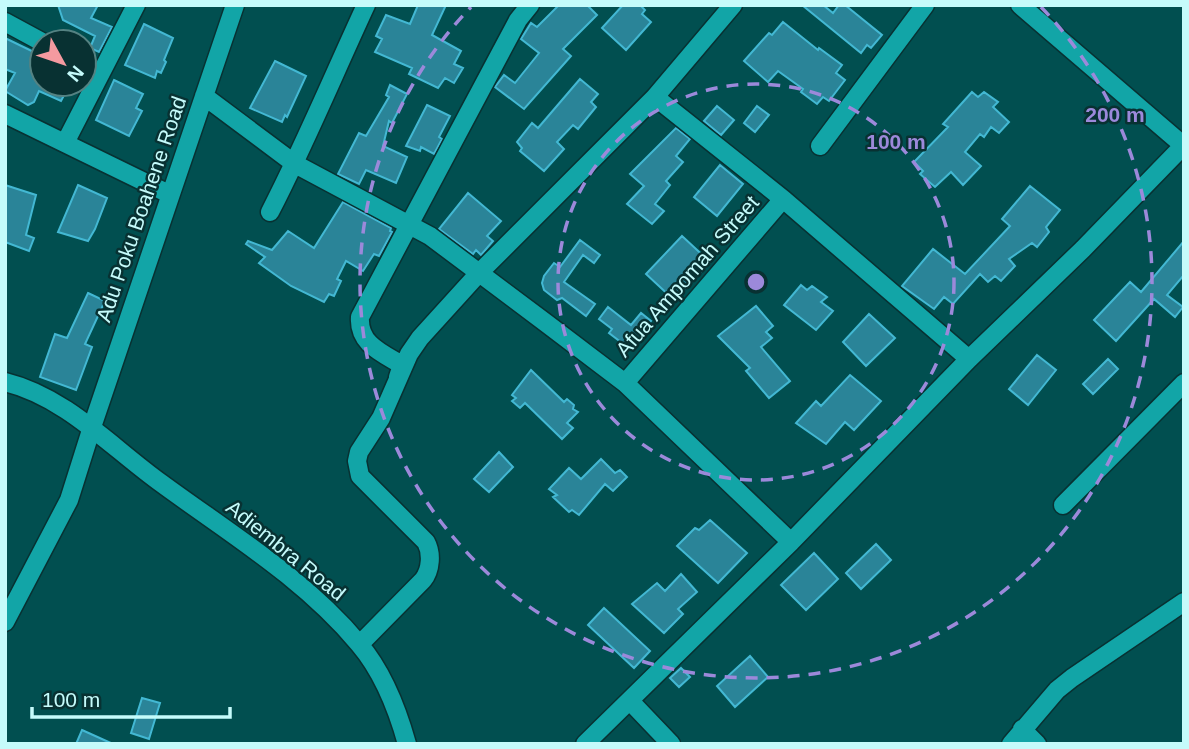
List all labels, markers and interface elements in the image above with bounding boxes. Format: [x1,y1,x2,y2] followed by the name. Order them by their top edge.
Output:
[28,28,98,98] north arrow
[63,62,88,86] text: N
[92,93,190,325] street label: Adu Poku Boahene Road
[1085,103,1145,126] text: 200 m
[866,130,926,153] text: 100 m
[611,191,763,361] street label: Afua Ampomah Street
[744,270,768,294] centre of rings
[222,495,350,605] street label: Adiembra Road
[32,676,229,720] scale bar
[42,688,100,711] text: 100 m

